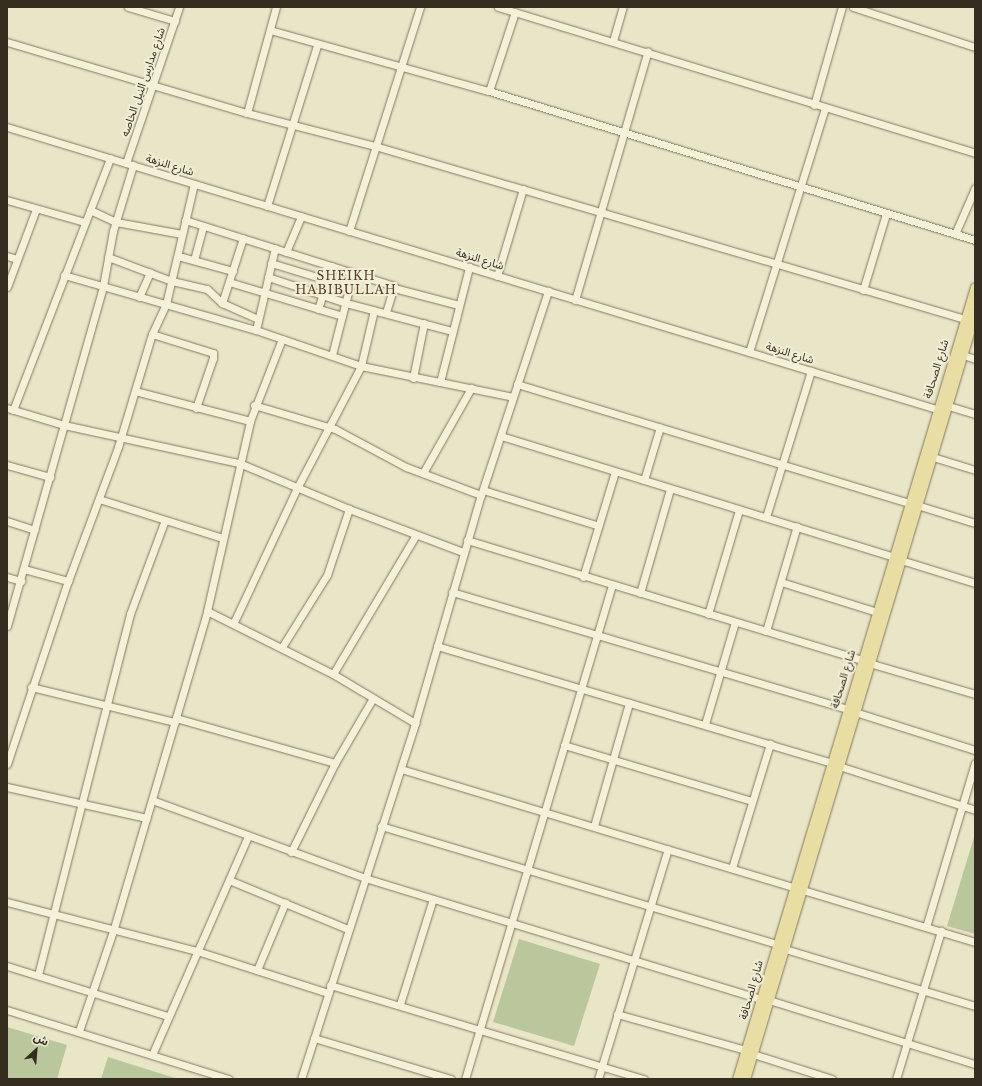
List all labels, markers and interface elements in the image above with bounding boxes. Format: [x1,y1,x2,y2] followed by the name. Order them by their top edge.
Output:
[118,26,168,138] street label: شارع مدارس النيل الخاصه
[144,151,196,179] street label: شارع النزهة
[454,245,506,273] street label: شارع النزهة
[295,269,397,297] district label: SHEIKH HABIBULLAH
[921,338,951,400] street label: شارع الصحافة
[764,339,816,367] street label: شارع النزهة
[828,648,858,710] street label: شارع الصحافة
[736,959,766,1021] street label: شارع الصحافة
[16,1030,56,1070] north arrow
[31,1030,51,1049] text: ش

